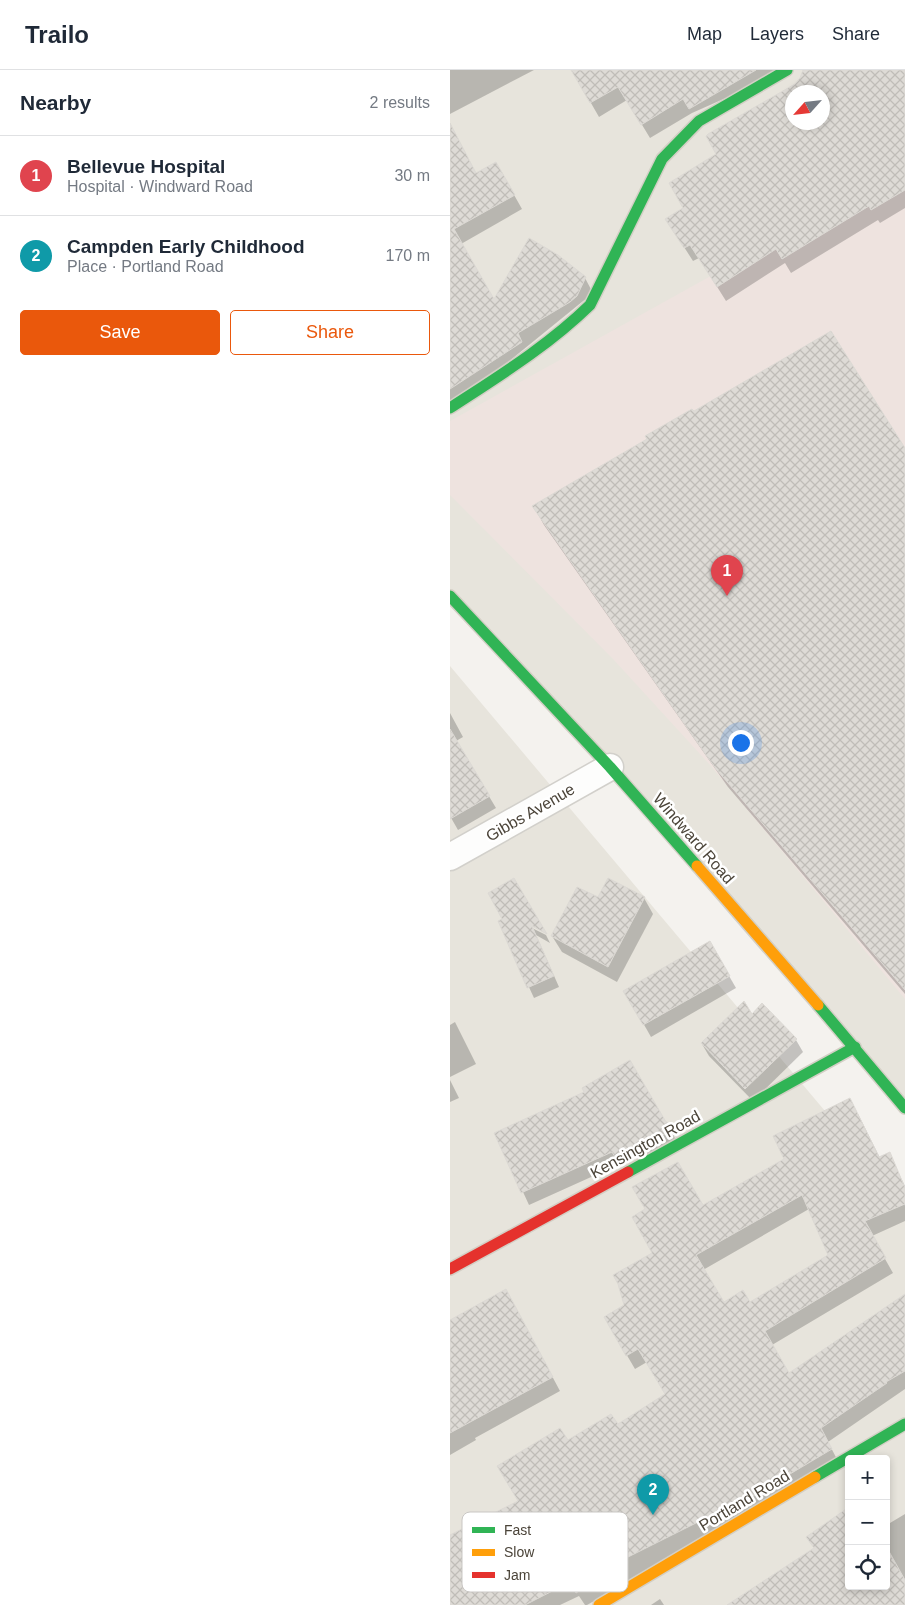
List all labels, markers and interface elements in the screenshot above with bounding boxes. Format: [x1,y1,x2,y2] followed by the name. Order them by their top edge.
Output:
[25,21,89,48] text: Trailo
[687,24,722,44] text: Map
[750,24,804,44] text: Layers
[832,24,880,44] text: Share
[785,85,830,130] north arrow
[20,91,91,114] text: Nearby
[370,94,430,111] text: 2 results
[67,156,225,177] text: Bellevue Hospital
[32,167,40,184] text: 1
[394,167,430,184] text: 30 m
[67,178,253,195] text: Hospital · Windward Road
[67,236,305,257] text: Campden Early Childhood
[32,247,40,264] text: 2
[386,247,430,264] text: 170 m
[67,258,224,275] text: Place · Portland Road
[20,310,220,355] button: Save
[230,310,430,355] button: Share
[711,555,743,596] pin: 1
[728,730,754,756] your location
[483,780,578,845] street label: Gibbs Avenue
[650,790,737,887] street label: Windward Road
[587,1107,703,1182] street label: Kensington Road
[845,1455,890,1590] map controls
[845,1455,890,1500] button: +
[696,1467,792,1534] street label: Portland Road
[637,1474,669,1515] pin: 2
[845,1500,890,1545] button: −
[462,1512,628,1592] legend
[504,1522,531,1538] text: Fast
[504,1544,535,1560] text: Slow
[845,1545,890,1590] button: locate
[504,1567,530,1583] text: Jam

